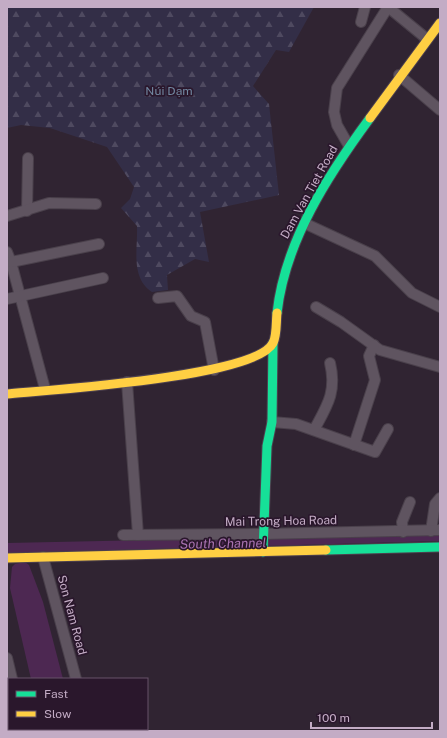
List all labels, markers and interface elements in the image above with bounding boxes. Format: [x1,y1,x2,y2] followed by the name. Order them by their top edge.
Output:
[145,84,193,98] park label: Núi Dạm
[278,143,340,241] street label: Dam Van Tiet Road
[225,513,337,529] street label: Mai Trong Hoa Road
[180,535,267,552] water label: South Channel
[55,574,89,656] street label: Son Nam Road
[8,678,148,730] legend
[44,687,69,701] text: Fast
[311,704,432,730] scale bar
[44,707,72,721] text: Slow
[317,711,350,725] text: 100 m

